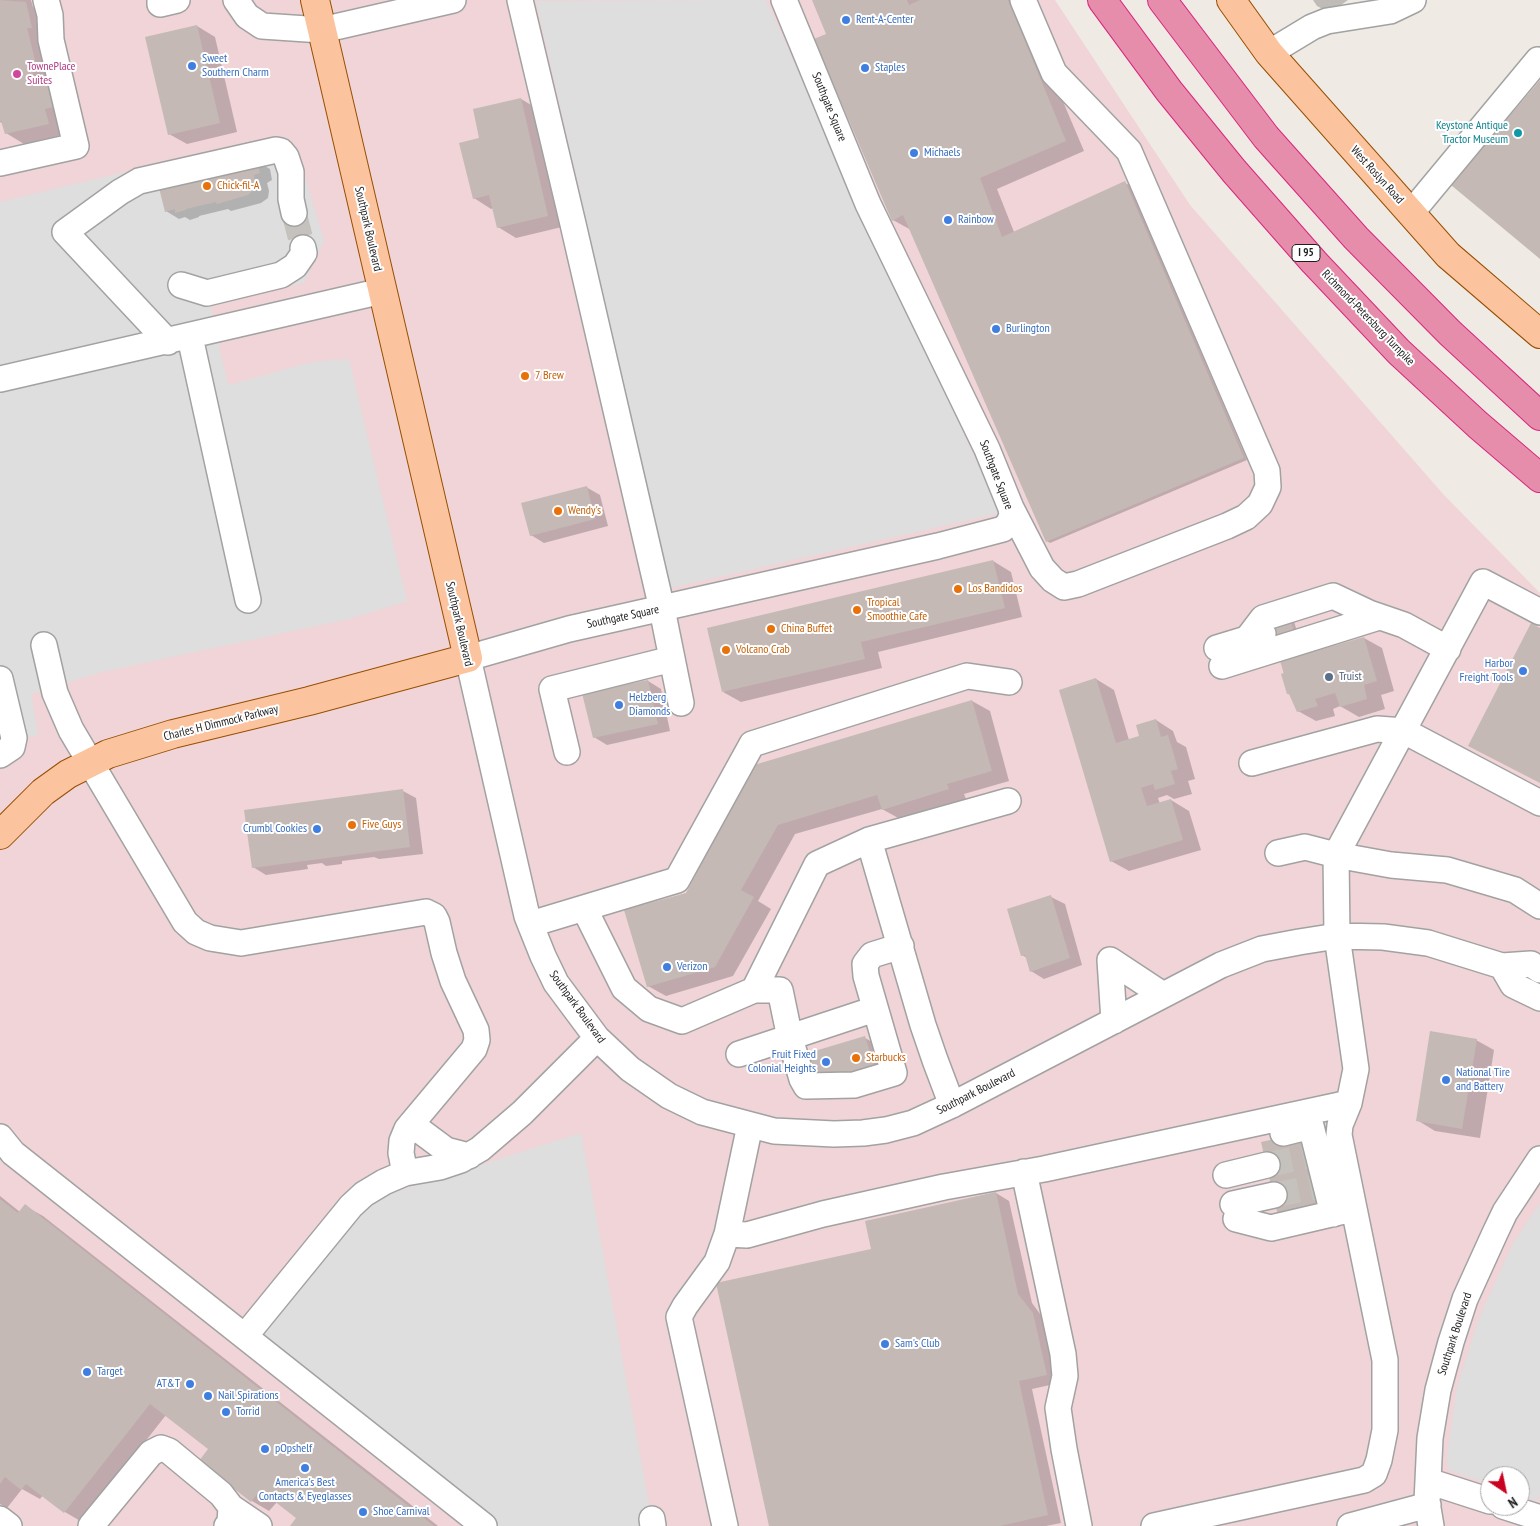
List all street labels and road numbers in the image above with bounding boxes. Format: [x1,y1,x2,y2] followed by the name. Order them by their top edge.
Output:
[809,70,849,144] street label: Southgate Square
[1347,143,1407,207] street label: West Roslyn Road
[351,185,385,273] street label: Southpark Boulevard
[1292,244,1320,262] road number: I 95
[1319,267,1417,369] street label: Richmond-Petersburg Turnpike
[976,438,1016,512] street label: Southgate Square
[442,580,476,668] street label: Southpark Boulevard
[586,602,660,632] street label: Southgate Square
[162,702,280,744] street label: Charles H Dimmock Parkway
[546,968,608,1046] street label: Southpark Boulevard
[934,1066,1018,1118] street label: Southpark Boulevard
[1435,1291,1475,1377] street label: Southpark Boulevard

